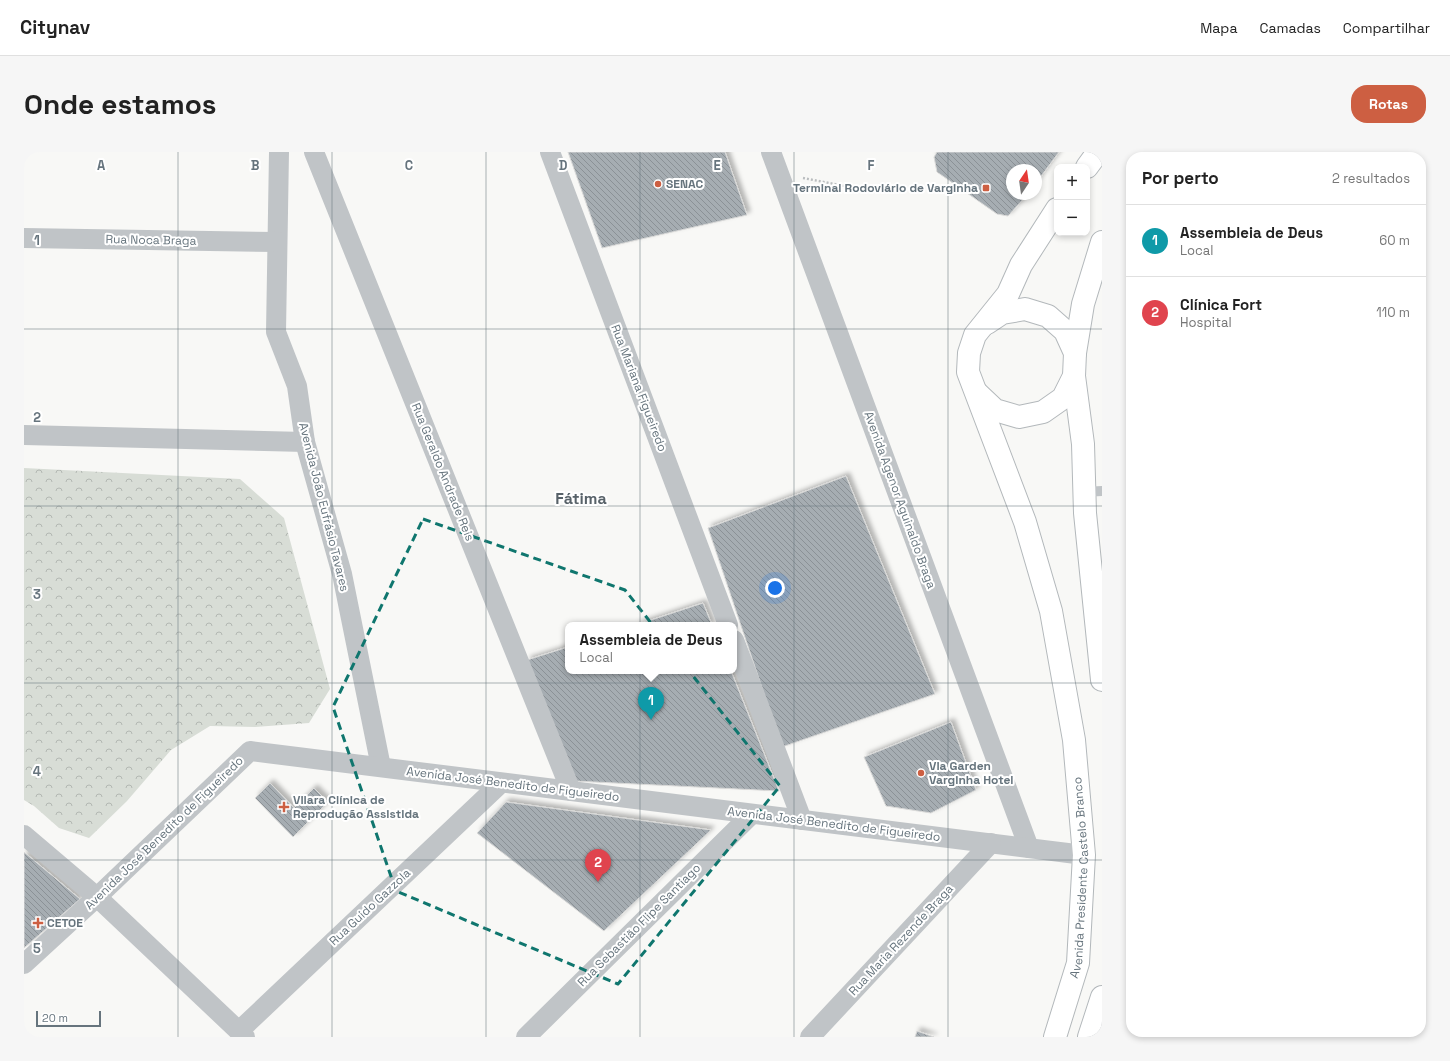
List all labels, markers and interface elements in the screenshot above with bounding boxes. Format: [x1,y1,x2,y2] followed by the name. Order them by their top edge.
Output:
[20,15,90,40] text: Citynav
[1200,19,1237,37] text: Mapa
[1259,19,1321,37] text: Camadas
[1343,19,1430,37] text: Compartilhar
[1351,85,1426,123] button: Rotas
[24,86,217,122] text: Onde estamos
[97,157,106,174] text: A
[251,157,260,174] text: B
[405,157,413,174] text: C
[559,157,568,174] text: D
[713,157,721,174] text: E
[868,157,875,174] text: F
[1006,164,1042,200] north arrow
[1054,164,1090,236] map controls
[1054,164,1090,200] button: +
[1142,167,1219,189] text: Por perto
[1332,170,1410,187] text: 2 resultados
[666,176,703,192] place label: SENAC
[653,179,663,189] marker: SENAC
[793,180,978,196] place label: Terminal Rodoviário de Varginha
[981,183,991,193] marker: Terminal Rodoviário de Varginha
[1054,200,1090,236] button: −
[1180,223,1323,242] text: Assembleia de Deus
[105,231,197,249] street label: Rua Noca Braga
[34,232,40,249] text: 1
[1152,232,1158,249] text: 1
[1379,232,1410,249] text: 60 m
[1180,242,1214,259] text: Local
[1180,295,1262,314] text: Clínica Fort
[1151,304,1159,321] text: 2
[1376,304,1410,321] text: 110 m
[1180,314,1232,331] text: Hospital
[607,322,671,454] street label: Rua Mariana Figueiredo
[408,401,478,543] street label: Rua Geraldo Andrade Reis
[33,409,41,426] text: 2
[860,409,940,591] street label: Avenida Agenor Aguinaldo Braga
[295,421,353,593] street label: Avenida João Eufrásio Tavares
[555,488,607,509] district label: Fátima
[765,578,785,598] your location
[33,586,41,603] text: 3
[565,622,737,674] popup
[579,630,723,649] text: Assembleia de Deus
[579,649,613,666] text: Local
[638,687,664,720] pin: 1
[81,753,247,913] street label: Avenida José Benedito de Figueiredo
[929,758,1014,788] place label: Via Garden Varginha Hotel
[33,763,41,780] text: 4
[406,763,620,805] street label: Avenida José Benedito de Figueiredo
[916,768,926,778] marker: Via Garden Varginha Hotel
[1066,776,1092,980] street label: Avenida Presidente Castelo Branco
[293,792,419,822] place label: Vilara Clínica de Reprodução Assistida
[278,801,290,813] marker: Vilara Clínica de Reprodução Assistida
[727,803,941,845] street label: Avenida José Benedito de Figueiredo
[585,849,611,882] pin: 2
[574,860,704,990] street label: Rua Sebastião Flipe Santiago
[326,865,414,949] street label: Rua Guido Gazzola
[845,881,957,999] street label: Rua Maria Rezende Braga
[47,915,83,931] place label: CETOE
[32,917,44,929] marker: CETOE
[33,940,41,957] text: 5
[36,1009,101,1028] scale bar
[42,1011,68,1025] text: 20 m

